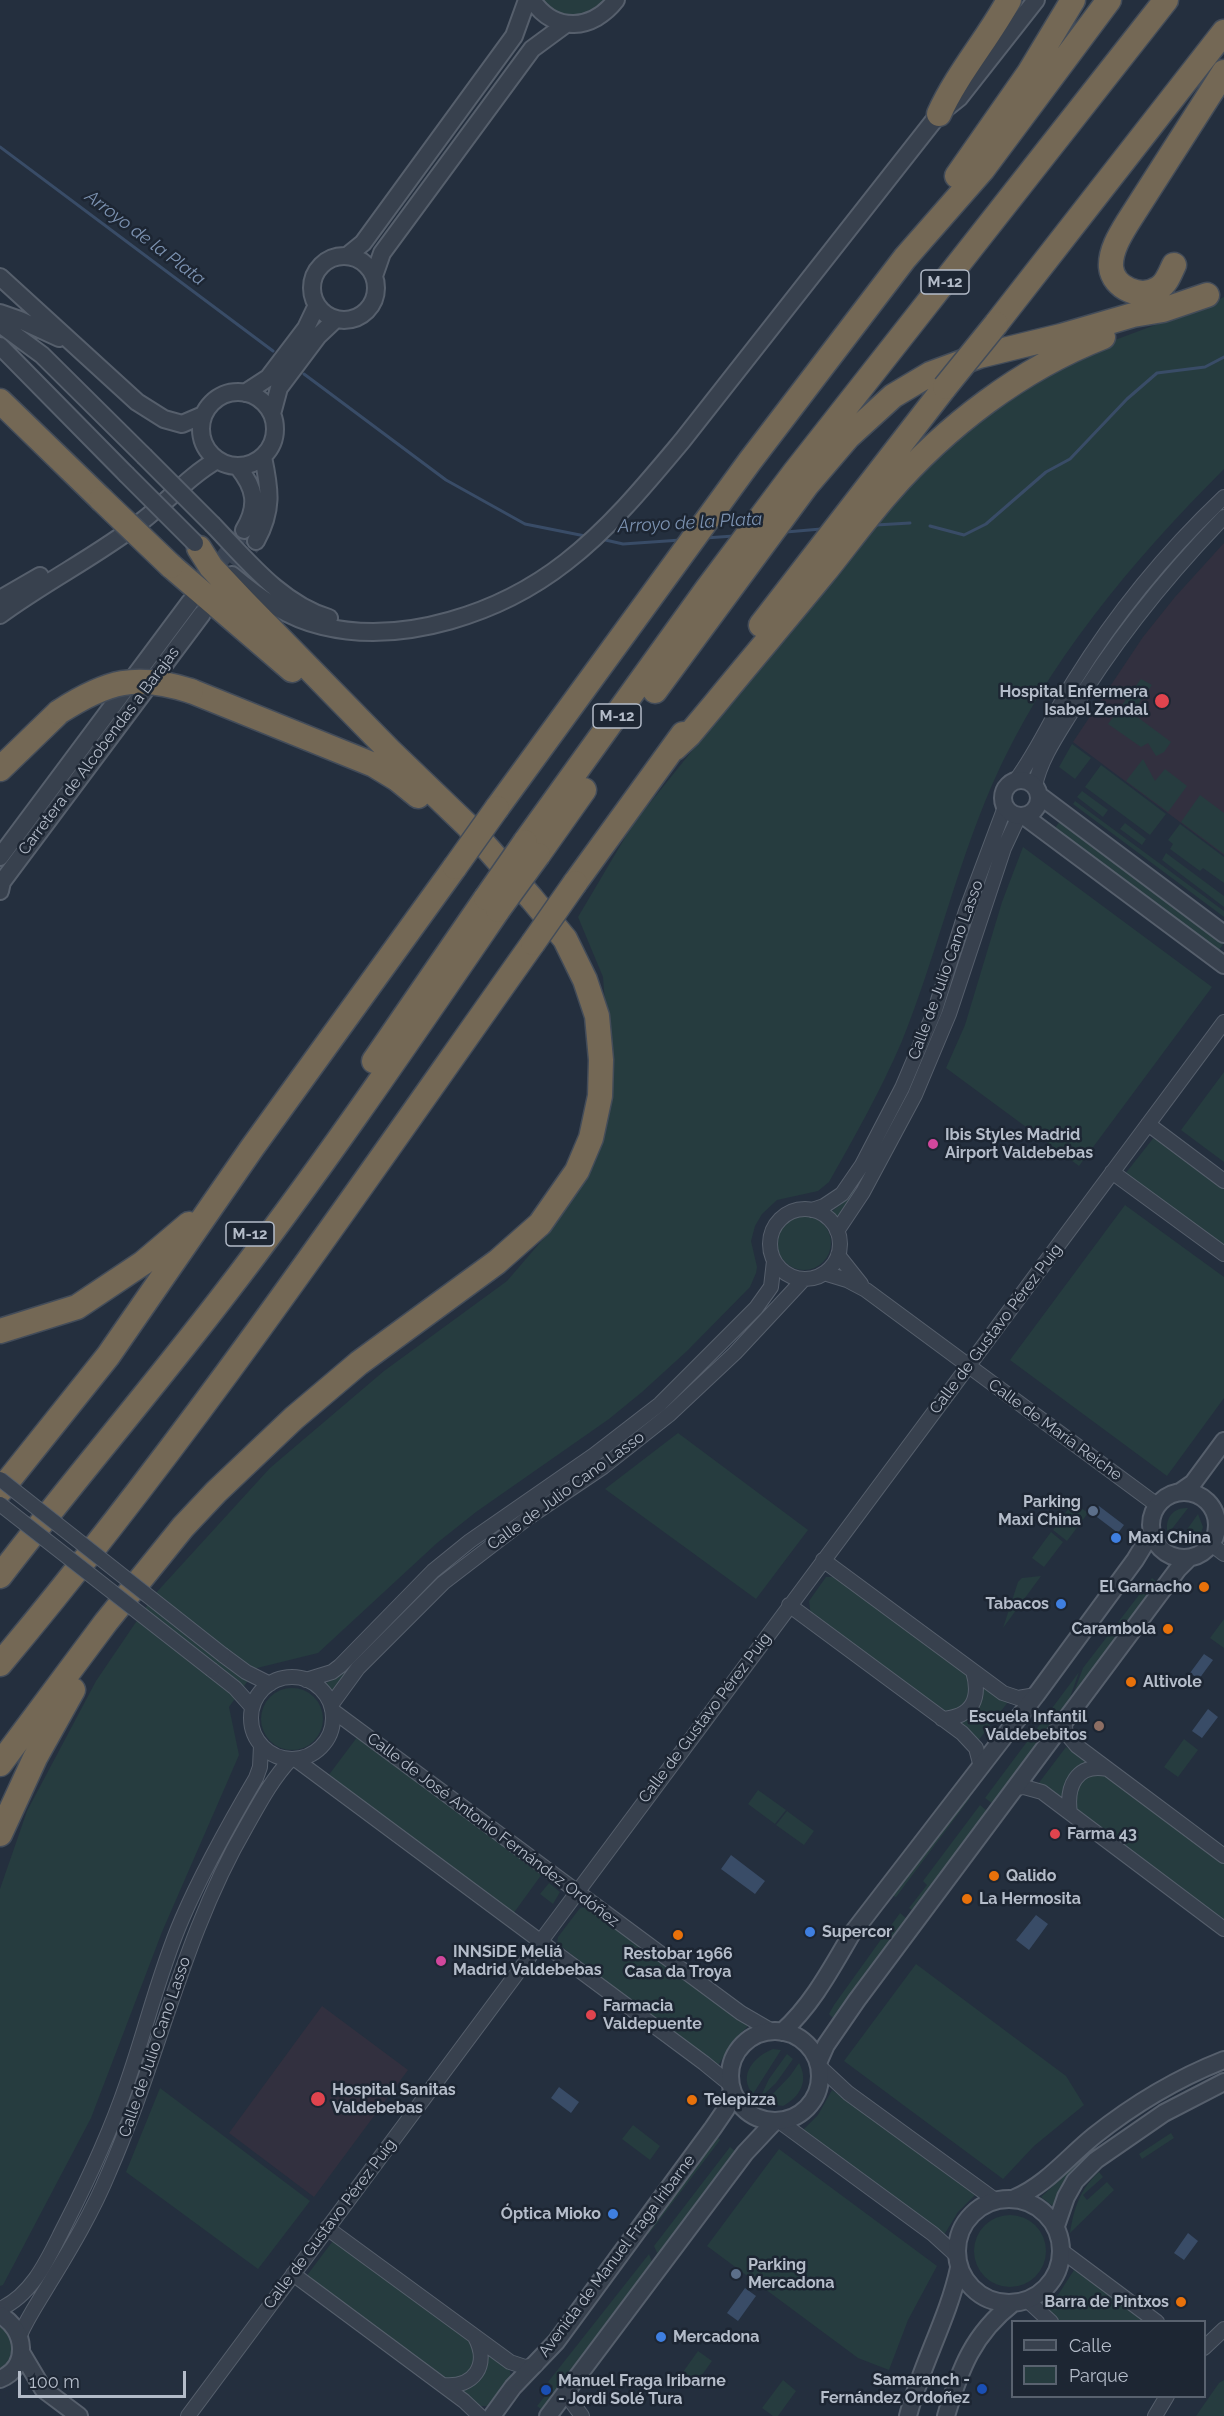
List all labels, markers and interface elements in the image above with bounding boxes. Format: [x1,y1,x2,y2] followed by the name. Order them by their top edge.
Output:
[81,186,209,290] water label: Arroyo de la Plata
[921,270,969,294] road number: M-12
[617,508,763,538] water label: Arroyo de la Plata
[14,643,184,859] street label: Carretera de Alcobendas a Barajas
[1000,682,1148,720] place label: Hospital Enfermera Isabel Zendal
[1153,692,1171,710] marker: Hospital Enfermera Isabel Zendal
[593,704,641,728] road number: M-12
[905,878,987,1062] street label: Calle de Julio Cano Lasso
[945,1125,1093,1163] place label: Ibis Styles Madrid Airport Valdebebas
[926,1137,940,1151] marker: Ibis Styles Madrid Airport Valdebebas
[226,1222,274,1246] road number: M-12
[926,1240,1066,1418] street label: Calle de Gustavo Pérez Puig
[984,1375,1126,1485] street label: Calle de María Reiche
[484,1428,648,1554] street label: Calle de Julio Cano Lasso
[998,1492,1081,1530] place label: Parking Maxi China
[1086,1504,1100,1518] marker: Parking Maxi China
[1128,1528,1211,1548] place label: Maxi China
[1109,1531,1123,1545] marker: Maxi China
[1099,1577,1192,1597] place label: El Garnacho
[1197,1580,1211,1594] marker: El Garnacho
[985,1594,1049,1614] place label: Tabacos
[1054,1597,1068,1611] marker: Tabacos
[1072,1619,1156,1639] place label: Carambola
[1161,1622,1175,1636] marker: Carambola
[635,1629,775,1807] street label: Calle de Gustavo Pérez Puig
[1143,1672,1202,1692] place label: Altivole
[1124,1675,1138,1689] marker: Altivole
[969,1707,1087,1745] place label: Escuela Infantil Valdebebitos
[1092,1719,1106,1733] marker: Escuela Infantil Valdebebitos
[363,1729,623,1931] street label: Calle de José Antonio Fernández Ordóñez
[1067,1824,1137,1844] place label: Farma 43
[1048,1827,1062,1841] marker: Farma 43
[1006,1866,1056,1886] place label: Qalido
[987,1869,1001,1883] marker: Qalido
[979,1889,1081,1909] place label: La Hermosita
[960,1892,974,1906] marker: La Hermosita
[822,1922,892,1942] place label: Supercor
[803,1925,817,1939] marker: Supercor
[671,1928,685,1942] marker: Restobar 1966 Casa da Troya
[453,1942,602,1980] place label: INNSiDE Meliá Madrid Valdebebas
[623,1944,733,1982] place label: Restobar 1966 Casa da Troya
[115,1954,195,2140] street label: Calle de Julio Cano Lasso
[434,1954,448,1968] marker: INNSiDE Meliá Madrid Valdebebas
[603,1996,702,2034] place label: Farmacia Valdepuente
[584,2008,598,2022] marker: Farmacia Valdepuente
[332,2080,456,2118] place label: Hospital Sanitas Valdebebas
[309,2090,327,2108] marker: Hospital Sanitas Valdebebas
[704,2090,776,2110] place label: Telepizza
[685,2093,699,2107] marker: Telepizza
[260,2135,400,2313] street label: Calle de Gustavo Pérez Puig
[535,2151,699,2361] street label: Avenida de Manuel Fraga Iribarne
[501,2204,601,2224] place label: Óptica Mioko
[606,2207,620,2221] marker: Óptica Mioko
[748,2255,834,2293] place label: Parking Mercadona
[729,2267,743,2281] marker: Parking Mercadona
[1044,2292,1169,2312] place label: Barra de Pintxos
[1174,2295,1188,2309] marker: Barra de Pintxos
[1011,2320,1206,2398] legend
[673,2327,759,2347] place label: Mercadona
[654,2330,668,2344] marker: Mercadona
[1069,2335,1112,2356] text: Calle
[21,2359,189,2397] scale bar
[1069,2365,1128,2386] text: Parque
[820,2370,970,2408] place label: Samaranch - Fernández Ordoñez
[29,2371,80,2392] text: 100 m
[558,2371,726,2409] place label: Manuel Fraga Iribarne - Jordi Solé Tura
[975,2382,989,2396] marker: Samaranch - Fernández Ordoñez
[539,2383,553,2397] marker: Manuel Fraga Iribarne - Jordi Solé Tura

